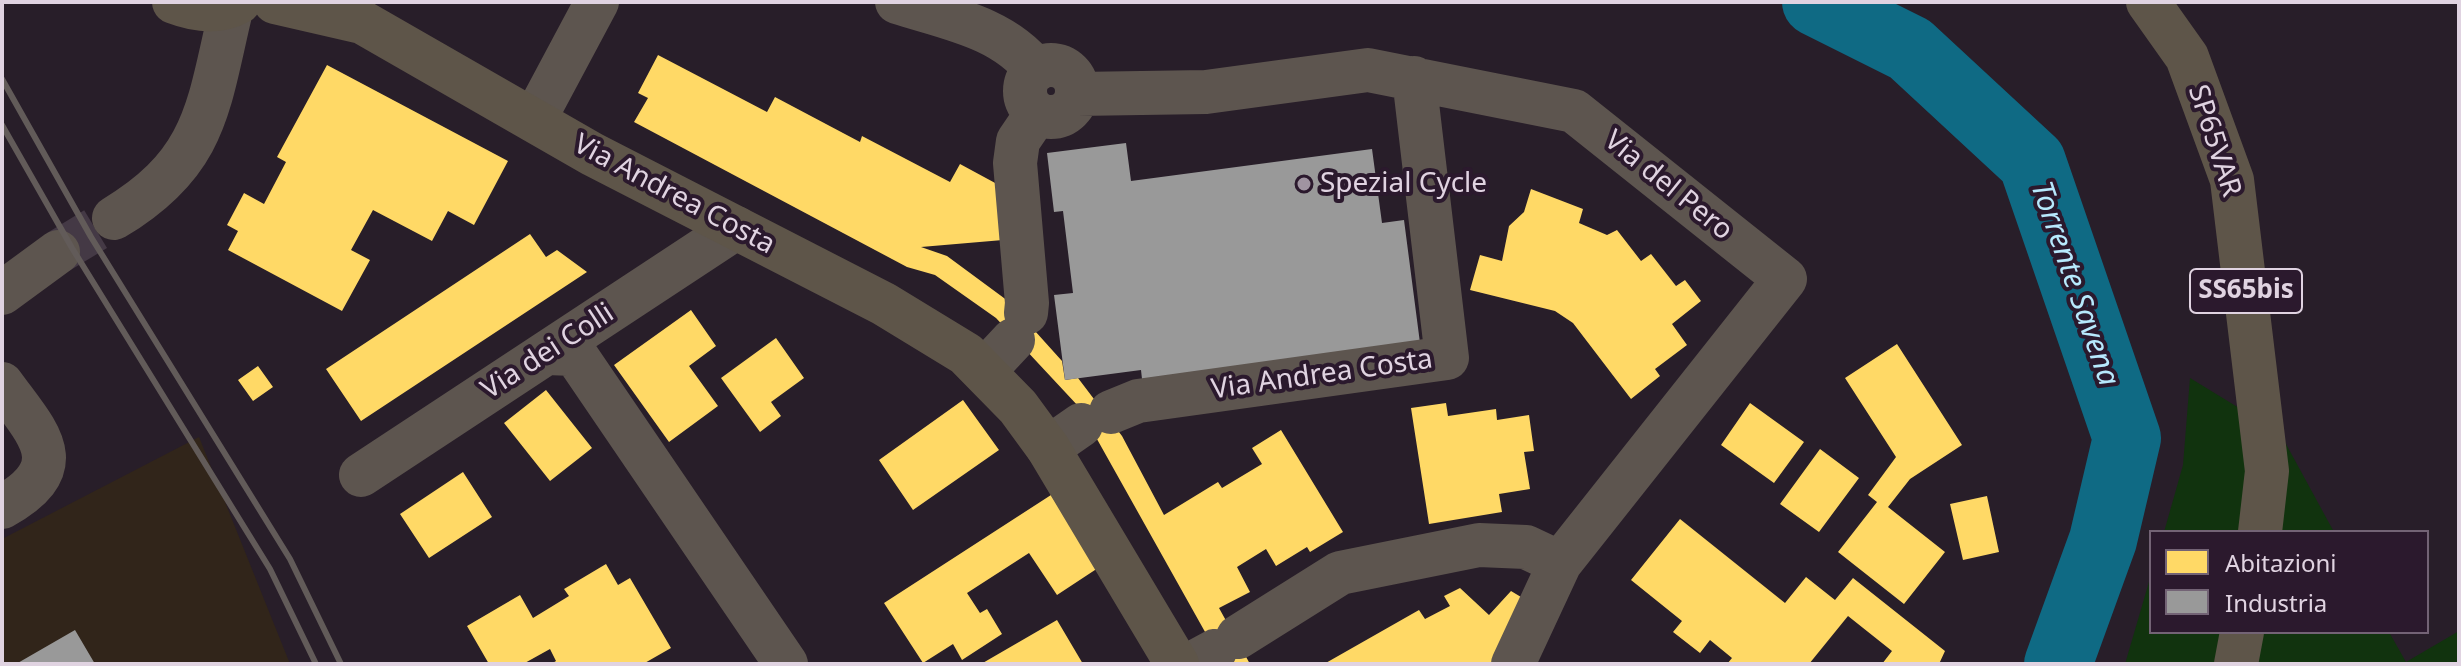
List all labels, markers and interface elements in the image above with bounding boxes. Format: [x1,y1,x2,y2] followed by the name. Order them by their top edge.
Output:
[2180,81,2248,201] street label: SP65VAR
[1597,124,1739,248] street label: Via del Pero
[568,128,780,262] street label: Via Andrea Costa
[1320,167,1487,201] place label: Spezial Cycle
[1295,175,1313,193] marker: Spezial Cycle
[2022,177,2126,391] water label: Torrente Savena
[2190,269,2302,313] road number: SS65bis
[476,297,620,407] street label: Via dei Colli
[1209,343,1435,407] street label: Via Andrea Costa
[2149,530,2429,634] legend
[2225,546,2336,579] text: Abitazioni
[2225,586,2327,619] text: Industria

